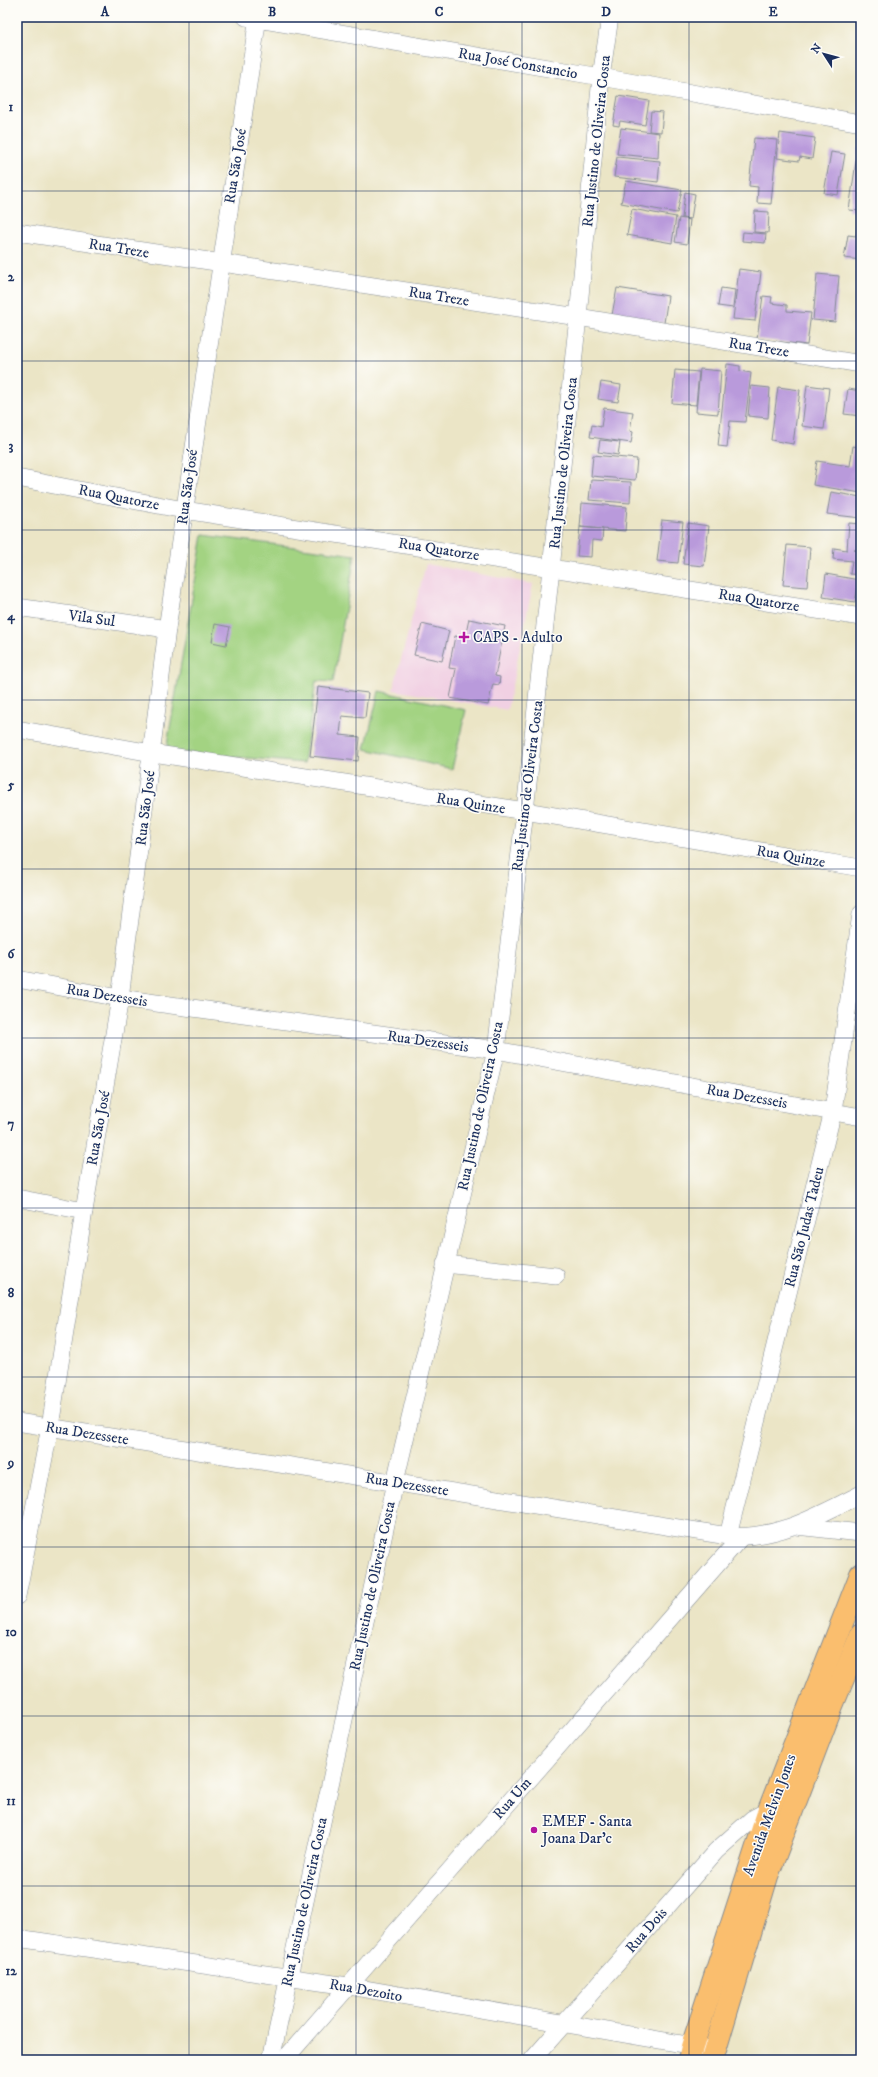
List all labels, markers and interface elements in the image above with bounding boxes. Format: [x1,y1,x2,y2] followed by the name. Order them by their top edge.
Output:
[100,4,110,20] text: A
[268,4,276,20] text: B
[435,4,444,20] text: C
[601,4,611,20] text: D
[768,4,778,20] text: E
[804,34,844,74] north arrow
[808,41,825,56] text: N
[457,44,579,83] street label: Rua José Constancio
[578,54,615,228] street label: Rua Justino de Oliveira Costa
[9,99,14,115] text: 1
[220,126,251,205] street label: Rua São José
[87,234,151,263] street label: Rua Treze
[8,269,15,285] text: 2
[407,282,471,311] street label: Rua Treze
[727,333,791,362] street label: Rua Treze
[545,376,582,550] street label: Rua Justino de Oliveira Costa
[9,438,14,454] text: 3
[173,447,202,526] street label: Rua São José
[77,480,161,515] street label: Rua Quatorze
[397,534,481,565] street label: Rua Quatorze
[717,585,801,616] street label: Rua Quatorze
[66,606,117,631] street label: Vila Sul
[6,608,15,625] text: 4
[473,628,562,647] place label: CAPS - Adulto
[458,631,470,643] marker: CAPS - Adulto
[508,699,548,873] street label: Rua Justino de Oliveira Costa
[131,769,160,847] street label: Rua São José
[7,777,15,793] text: 5
[435,789,507,818] street label: Rua Quinze
[755,841,827,872] street label: Rua Quinze
[8,946,16,962] text: 6
[65,980,149,1011] street label: Rua Dezesseis
[453,1019,508,1193] street label: Rua Justino de Oliveira Costa
[386,1026,470,1057] street label: Rua Dezesseis
[705,1080,789,1113] street label: Rua Dezesseis
[83,1088,115,1167] street label: Rua São José
[8,1116,15,1132] text: 7
[780,1165,829,1290] street label: Rua São Judas Tadeu
[8,1285,15,1301] text: 8
[44,1418,130,1449] street label: Rua Dezessete
[7,1455,14,1471] text: 9
[364,1469,450,1500] street label: Rua Dezessete
[345,1499,400,1673] street label: Rua Justino de Oliveira Costa
[5,1624,17,1640] text: 10
[739,1752,800,1879] street label: Avenida Melvin Jones
[489,1773,536,1823] street label: Rua Um
[6,1793,16,1809] text: 11
[540,1812,632,1848] place label: EMEF - Santa Joana Dar’c
[277,1815,332,1989] street label: Rua Justino de Oliveira Costa
[529,1825,539,1835] marker: EMEF - Santa Joana Dar’c
[621,1904,671,1957] street label: Rua Dois
[5,1963,17,1979] text: 12
[328,1975,404,2006] street label: Rua Dezoito

